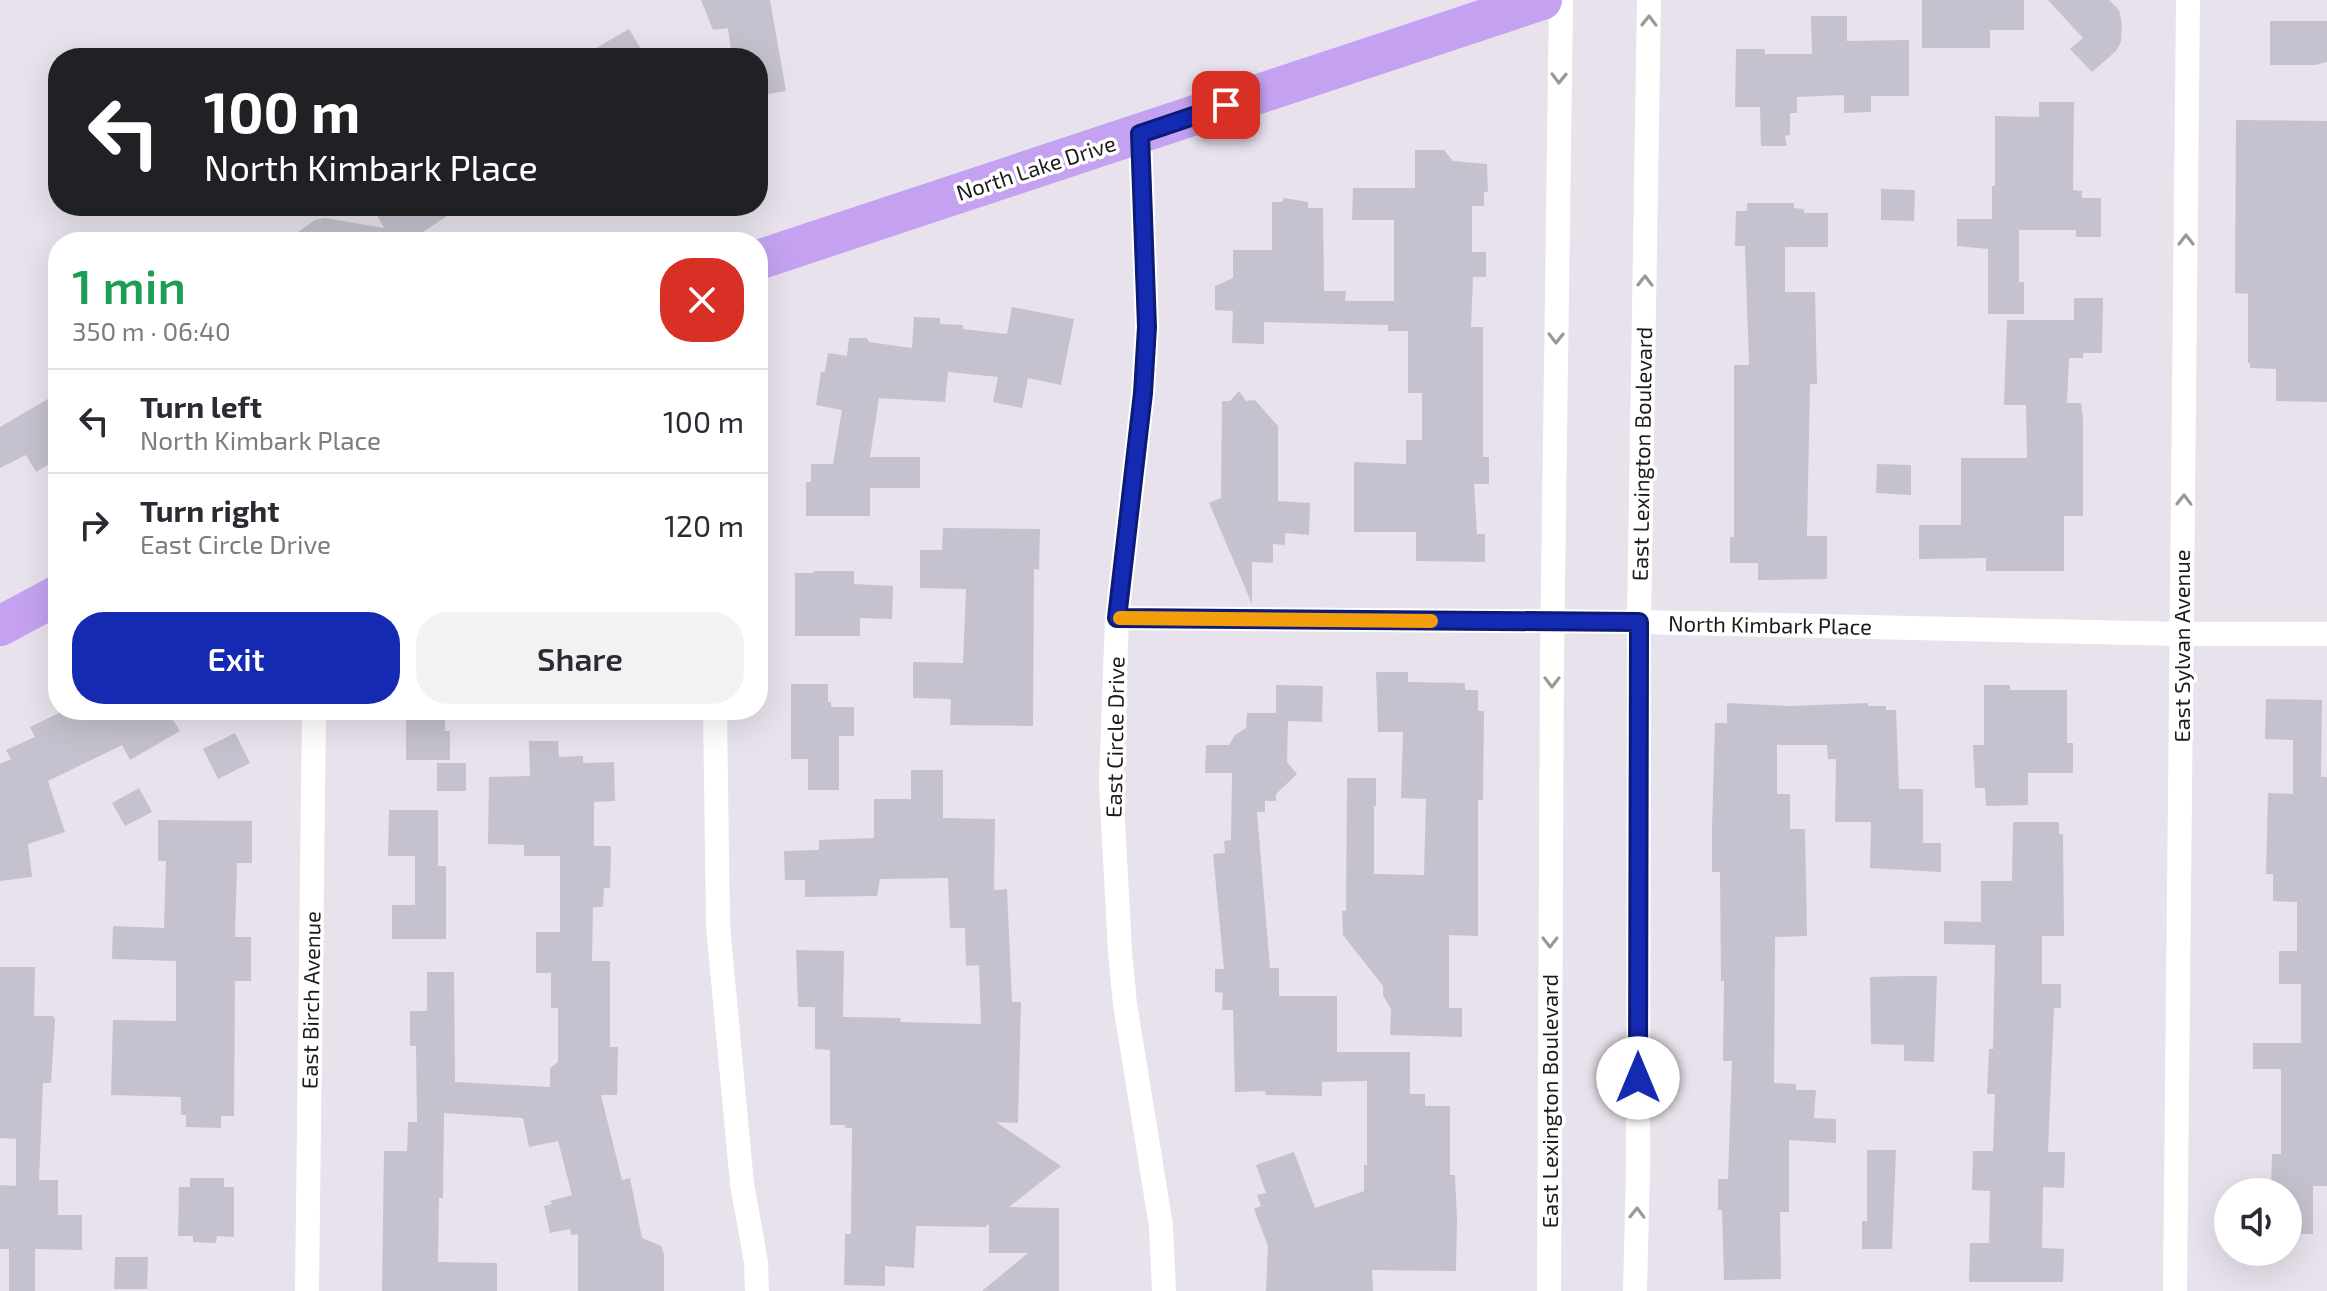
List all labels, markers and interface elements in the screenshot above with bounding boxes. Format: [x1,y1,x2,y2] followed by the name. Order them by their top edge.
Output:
[1640,14,1657,27] one-way arrow
[1192,71,1260,139] pin
[1551,72,1568,85] one-way arrow
[204,77,360,144] text: 100 m
[72,80,176,184] icon: left
[1204,83,1248,127] icon: arrive
[953,129,1119,205] street label: North Lake Drive
[204,145,538,188] text: North Kimbark Place
[2177,233,2195,246] one-way arrow
[72,256,186,314] text: 1 min
[660,258,744,342] button: close
[1636,274,1653,287] one-way arrow
[72,315,231,346] text: 350 m · 06:40
[1626,327,1656,581] street label: East Lexington Boulevard
[1547,332,1565,345] one-way arrow
[140,388,262,424] text: Turn left
[72,399,116,443] icon: left
[663,403,744,439] text: 100 m
[140,424,381,455] text: North Kimbark Place
[140,492,280,528] text: Turn right
[2175,493,2193,506] one-way arrow
[72,503,116,547] icon: right
[664,507,744,543] text: 120 m
[140,528,331,559] text: East Circle Drive
[2168,549,2194,743] street label: East Sylvan Avenue
[1668,609,1872,639] street label: North Kimbark Place
[72,612,400,704] button: Exit
[416,612,744,704] button: Share
[1100,656,1128,818] street label: East Circle Drive
[1543,676,1561,689] one-way arrow
[295,911,325,1089] street label: East Birch Avenue
[1541,936,1559,949] one-way arrow
[1536,974,1562,1228] street label: East Lexington Boulevard
[1596,1036,1680,1120] position arrow
[2214,1178,2302,1266] map controls
[2214,1178,2302,1266] button: sound
[1629,1206,1646,1219] one-way arrow

